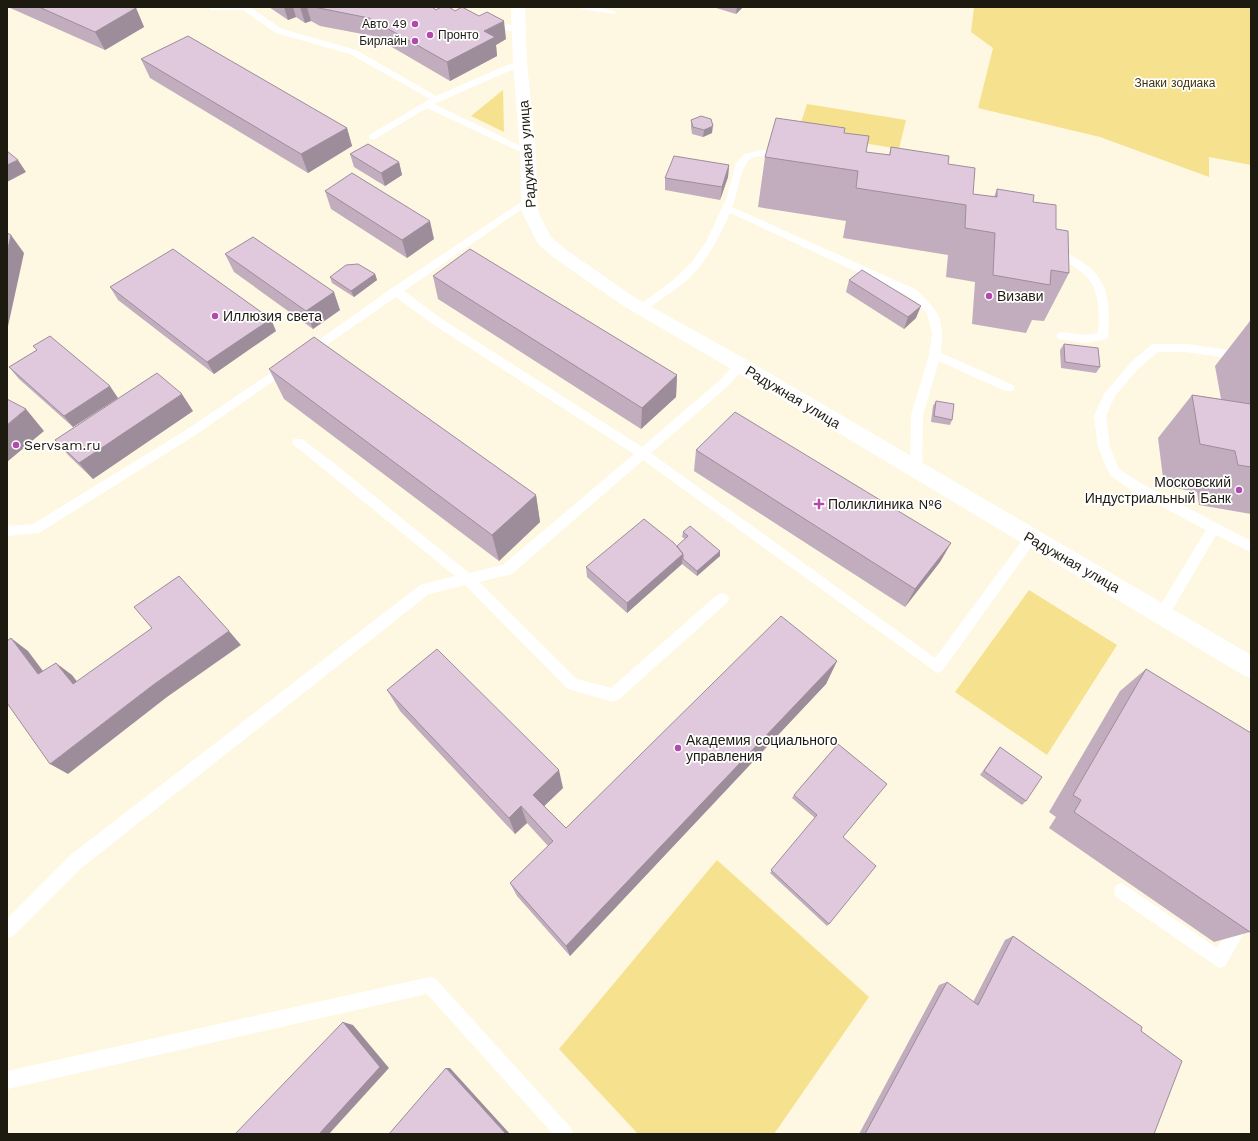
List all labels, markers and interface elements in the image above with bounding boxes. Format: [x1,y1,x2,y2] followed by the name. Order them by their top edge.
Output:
[362,17,407,31] place label: Авто 49
[410,19,420,29] marker: Авто 49
[438,28,479,42] place label: Пронто
[425,30,435,40] marker: Пронто
[359,34,407,48] place label: Бирлайн
[410,36,420,46] marker: Бирлайн
[1135,76,1216,90] park label: Знаки зодиака
[515,100,539,208] street label: Радужная улица
[997,288,1044,304] place label: Визави
[984,291,994,301] marker: Визави
[223,308,322,324] place label: Иллюзия света
[210,311,220,321] marker: Иллюзия света
[743,362,843,432] street label: Радужная улица
[24,437,101,453] place label: Servsam.ru
[11,440,21,450] marker: Servsam.ru
[1085,474,1232,506] place label: Московский Индустриальный Банк
[1234,485,1244,495] marker: Московский Индустриальный Банк
[828,496,942,512] place label: Поликлиника №6
[813,498,825,510] marker: Поликлиника №6
[1021,528,1123,596] street label: Радужная улица
[686,732,838,764] place label: Академия социального управления
[673,743,683,753] marker: Академия социального управления

